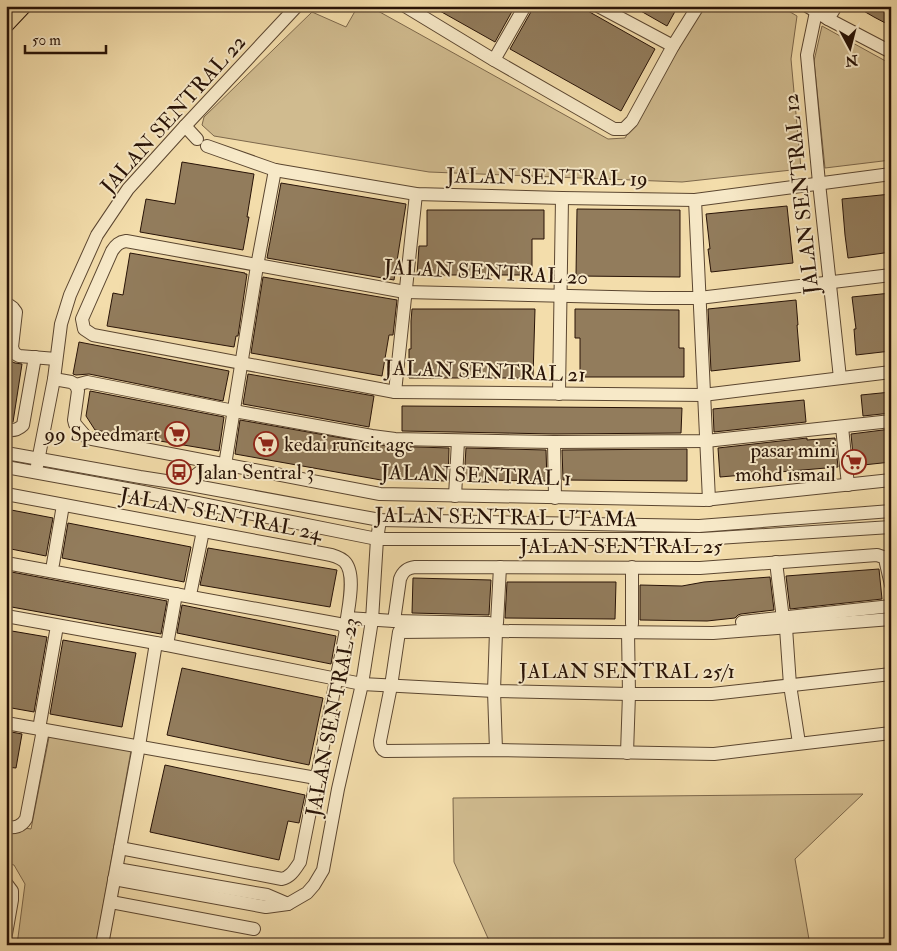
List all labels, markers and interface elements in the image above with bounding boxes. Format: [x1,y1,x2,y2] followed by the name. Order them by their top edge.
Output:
[25,22,106,54] scale bar
[824,22,874,72] north arrow
[94,29,252,200] street label: JALAN SENTRAL 22
[32,31,61,50] text: 50 m
[844,51,860,70] text: N
[778,92,826,297] street label: JALAN SENTRAL 12
[445,162,648,193] street label: JALAN SENTRAL 19
[382,254,589,291] street label: JALAN SENTRAL 20
[383,354,586,389] street label: JALAN SENTRAL 21
[42,421,160,448] place label: 99 Speedmart
[164,421,190,447] supermarket icon: 99 Speedmart
[253,431,279,457] supermarket icon: kedai runcit agc
[284,431,414,458] place label: kedai runcit agc
[735,437,837,488] place label: pasar mini mohd ismail
[841,449,867,475] supermarket icon: pasar mini mohd ismail
[166,459,192,485] bus stop icon: Jalan Sentral 3
[195,459,314,486] place label: Jalan Sentral 3
[379,459,572,492] street label: JALAN SENTRAL 1
[117,481,326,548] street label: JALAN SENTRAL 24
[373,502,638,533] street label: JALAN SENTRAL UTAMA
[518,533,723,560] street label: JALAN SENTRAL 25
[300,615,365,820] street label: JALAN SENTRAL 23
[518,658,735,685] street label: JALAN SENTRAL 25/1

